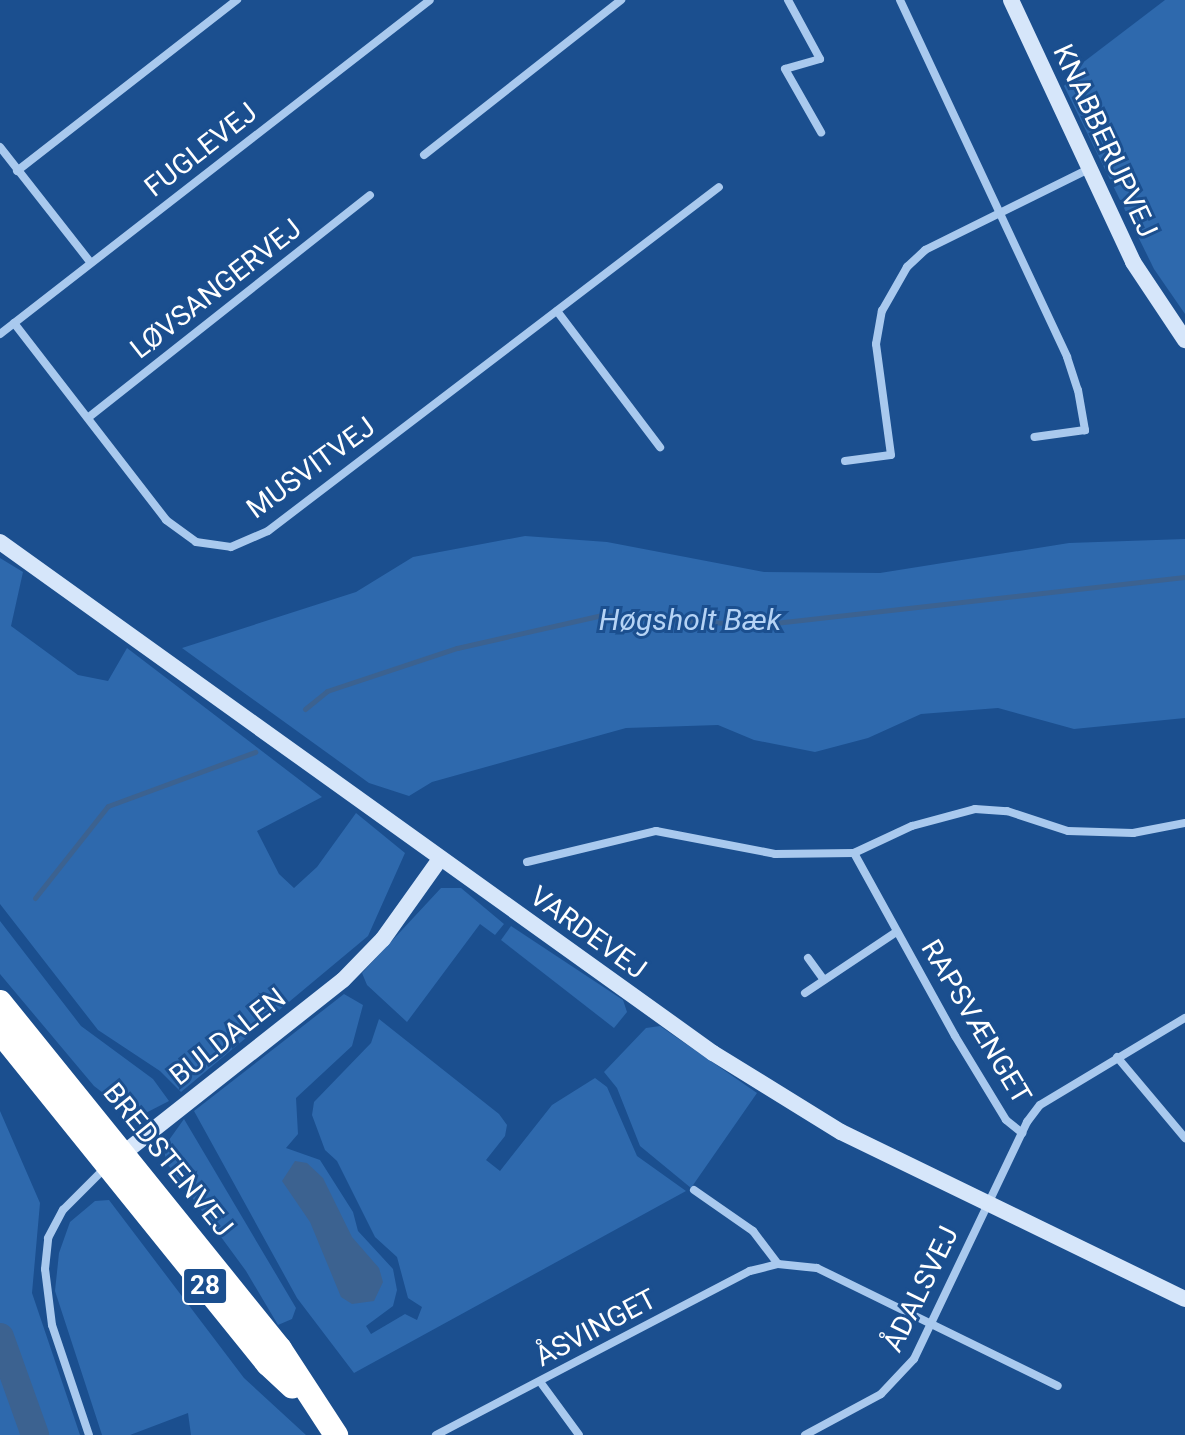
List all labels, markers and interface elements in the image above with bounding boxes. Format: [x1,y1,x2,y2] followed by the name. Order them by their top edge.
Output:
[1046,39,1164,243] street label: KNABBERUPVEJ
[138,96,264,204] street label: FUGLEVEJ
[124,212,308,366] street label: LØVSANGERVEJ
[240,410,382,526] street label: MUSVITVEJ
[599,602,781,638] water label: Høgsholt Bæk
[523,879,653,987] street label: VARDEVEJ
[914,934,1038,1110] street label: RAPSVÆNGET
[163,981,293,1093] street label: BULDALEN
[96,1077,240,1243] street label: BREDSTENVEJ
[876,1221,966,1357] street label: ÅDALSVEJ
[181,1264,229,1308] road number: 28
[530,1282,662,1374] street label: ÅSVINGET

